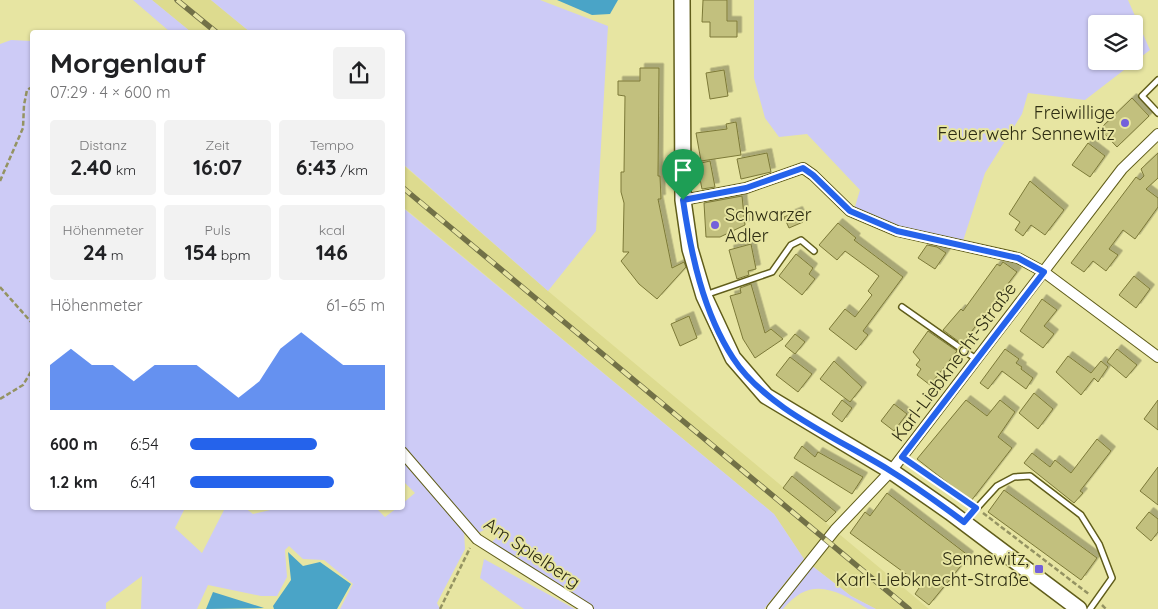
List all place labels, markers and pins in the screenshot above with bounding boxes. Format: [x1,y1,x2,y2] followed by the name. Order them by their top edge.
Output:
[938,101,1115,145] place label: Freiwillige Feuerwehr Sennewitz
[1119,117,1131,129] marker: Freiwillige Feuerwehr Sennewitz
[662,149,704,200] pin
[725,203,812,247] place label: Schwarzer Adler
[709,219,721,231] marker: Schwarzer Adler
[836,547,1029,591] place label: Sennewitz, Karl-Liebknecht-Straße
[1033,563,1045,575] marker: Sennewitz, Karl-Liebknecht-Straße

